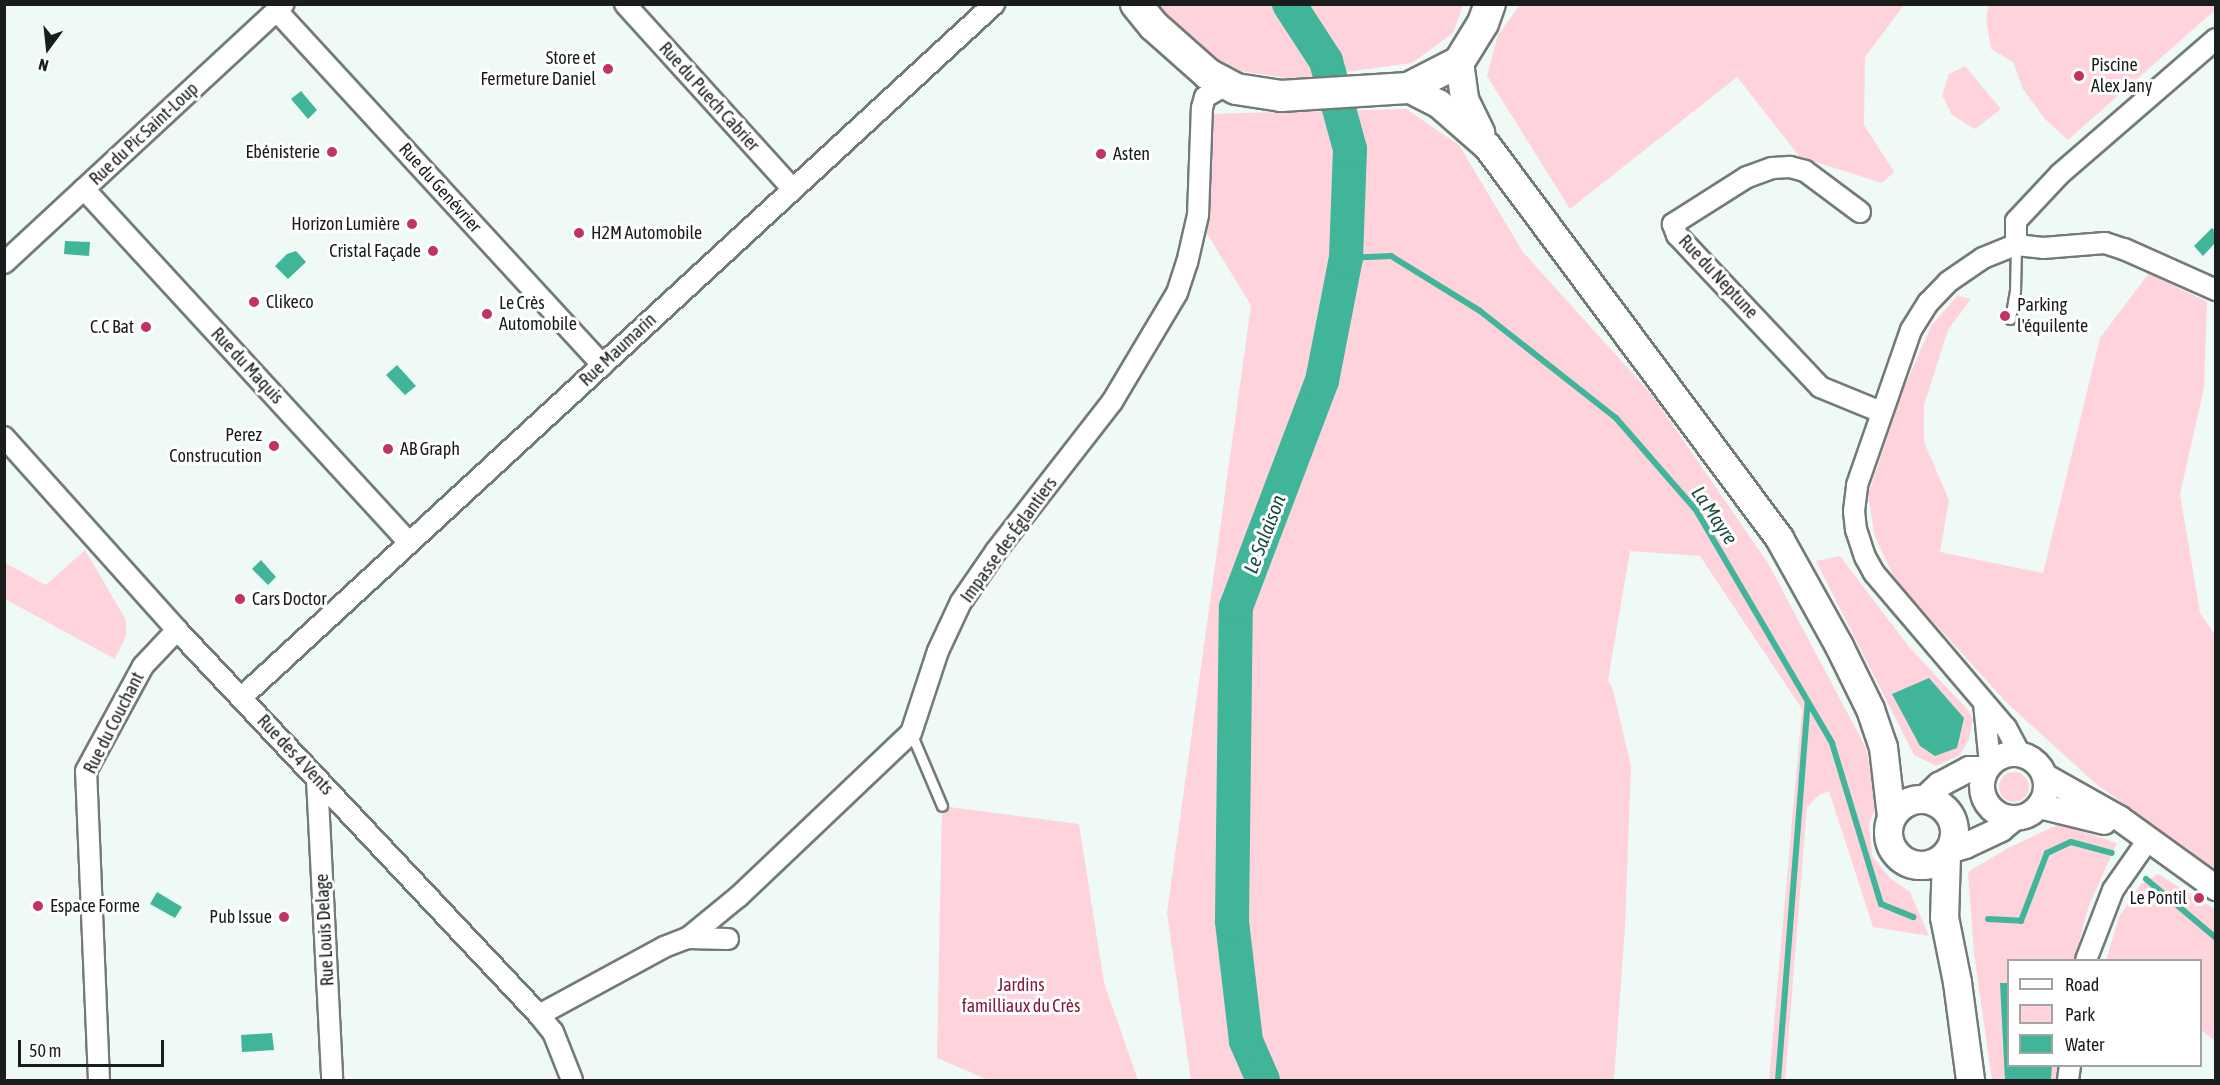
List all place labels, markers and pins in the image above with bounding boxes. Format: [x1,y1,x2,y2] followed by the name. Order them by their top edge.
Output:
[480,48,596,90] place label: Store et Fermeture Daniel
[2091,55,2152,98] place label: Piscine Alex Jany
[601,62,615,76] marker: Store et Fermeture Daniel
[2072,69,2086,83] marker: Piscine Alex Jany
[246,141,320,163] place label: Ebénisterie
[1113,143,1150,165] place label: Asten
[325,145,339,159] marker: Ebénisterie
[1094,147,1108,161] marker: Asten
[291,213,400,235] place label: Horizon Lumière
[405,217,419,231] marker: Horizon Lumière
[591,222,702,244] place label: H2M Automobile
[572,226,586,240] marker: H2M Automobile
[329,240,421,262] place label: Cristal Façade
[426,244,440,258] marker: Cristal Façade
[266,291,314,313] place label: Clikeco
[499,293,577,336] place label: Le Crès Automobile
[247,295,261,309] marker: Clikeco
[2017,295,2088,338] place label: Parking l'équilente
[480,307,494,321] marker: Le Crès Automobile
[1998,309,2012,323] marker: Parking l'équilente
[90,316,134,338] place label: C.C Bat
[139,320,153,334] marker: C.C Bat
[169,425,262,468] place label: Perez Construcution
[400,438,460,460] place label: AB Graph
[267,439,281,453] marker: Perez Construcution
[381,442,395,456] marker: AB Graph
[252,588,327,610] place label: Cars Doctor
[233,592,247,606] marker: Cars Doctor
[2129,887,2187,909] place label: Le Pontil
[2192,891,2206,905] marker: Le Pontil
[50,895,140,917] place label: Espace Forme
[31,899,45,913] marker: Espace Forme
[209,906,272,928] place label: Pub Issue
[277,910,291,924] marker: Pub Issue

